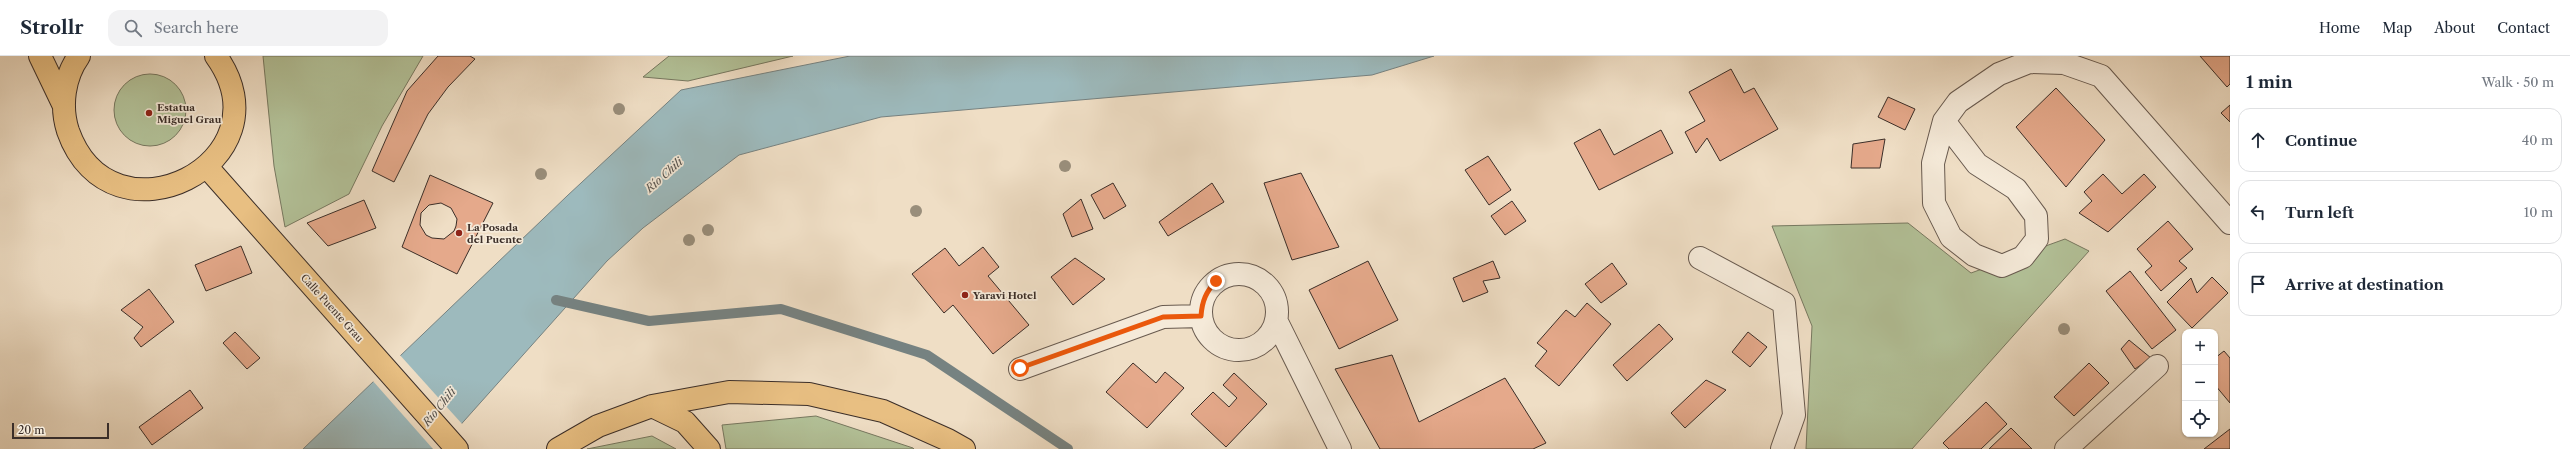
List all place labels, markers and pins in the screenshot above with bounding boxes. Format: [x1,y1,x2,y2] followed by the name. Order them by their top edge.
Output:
[157,101,222,126] place label: Estatua Miguel Grau
[144,108,154,118] marker: Estatua Miguel Grau
[467,221,522,246] place label: La Posada del Puente
[454,228,464,238] marker: La Posada del Puente
[972,289,1037,302] place label: Yaravi Hotel
[960,290,970,300] marker: Yaravi Hotel

